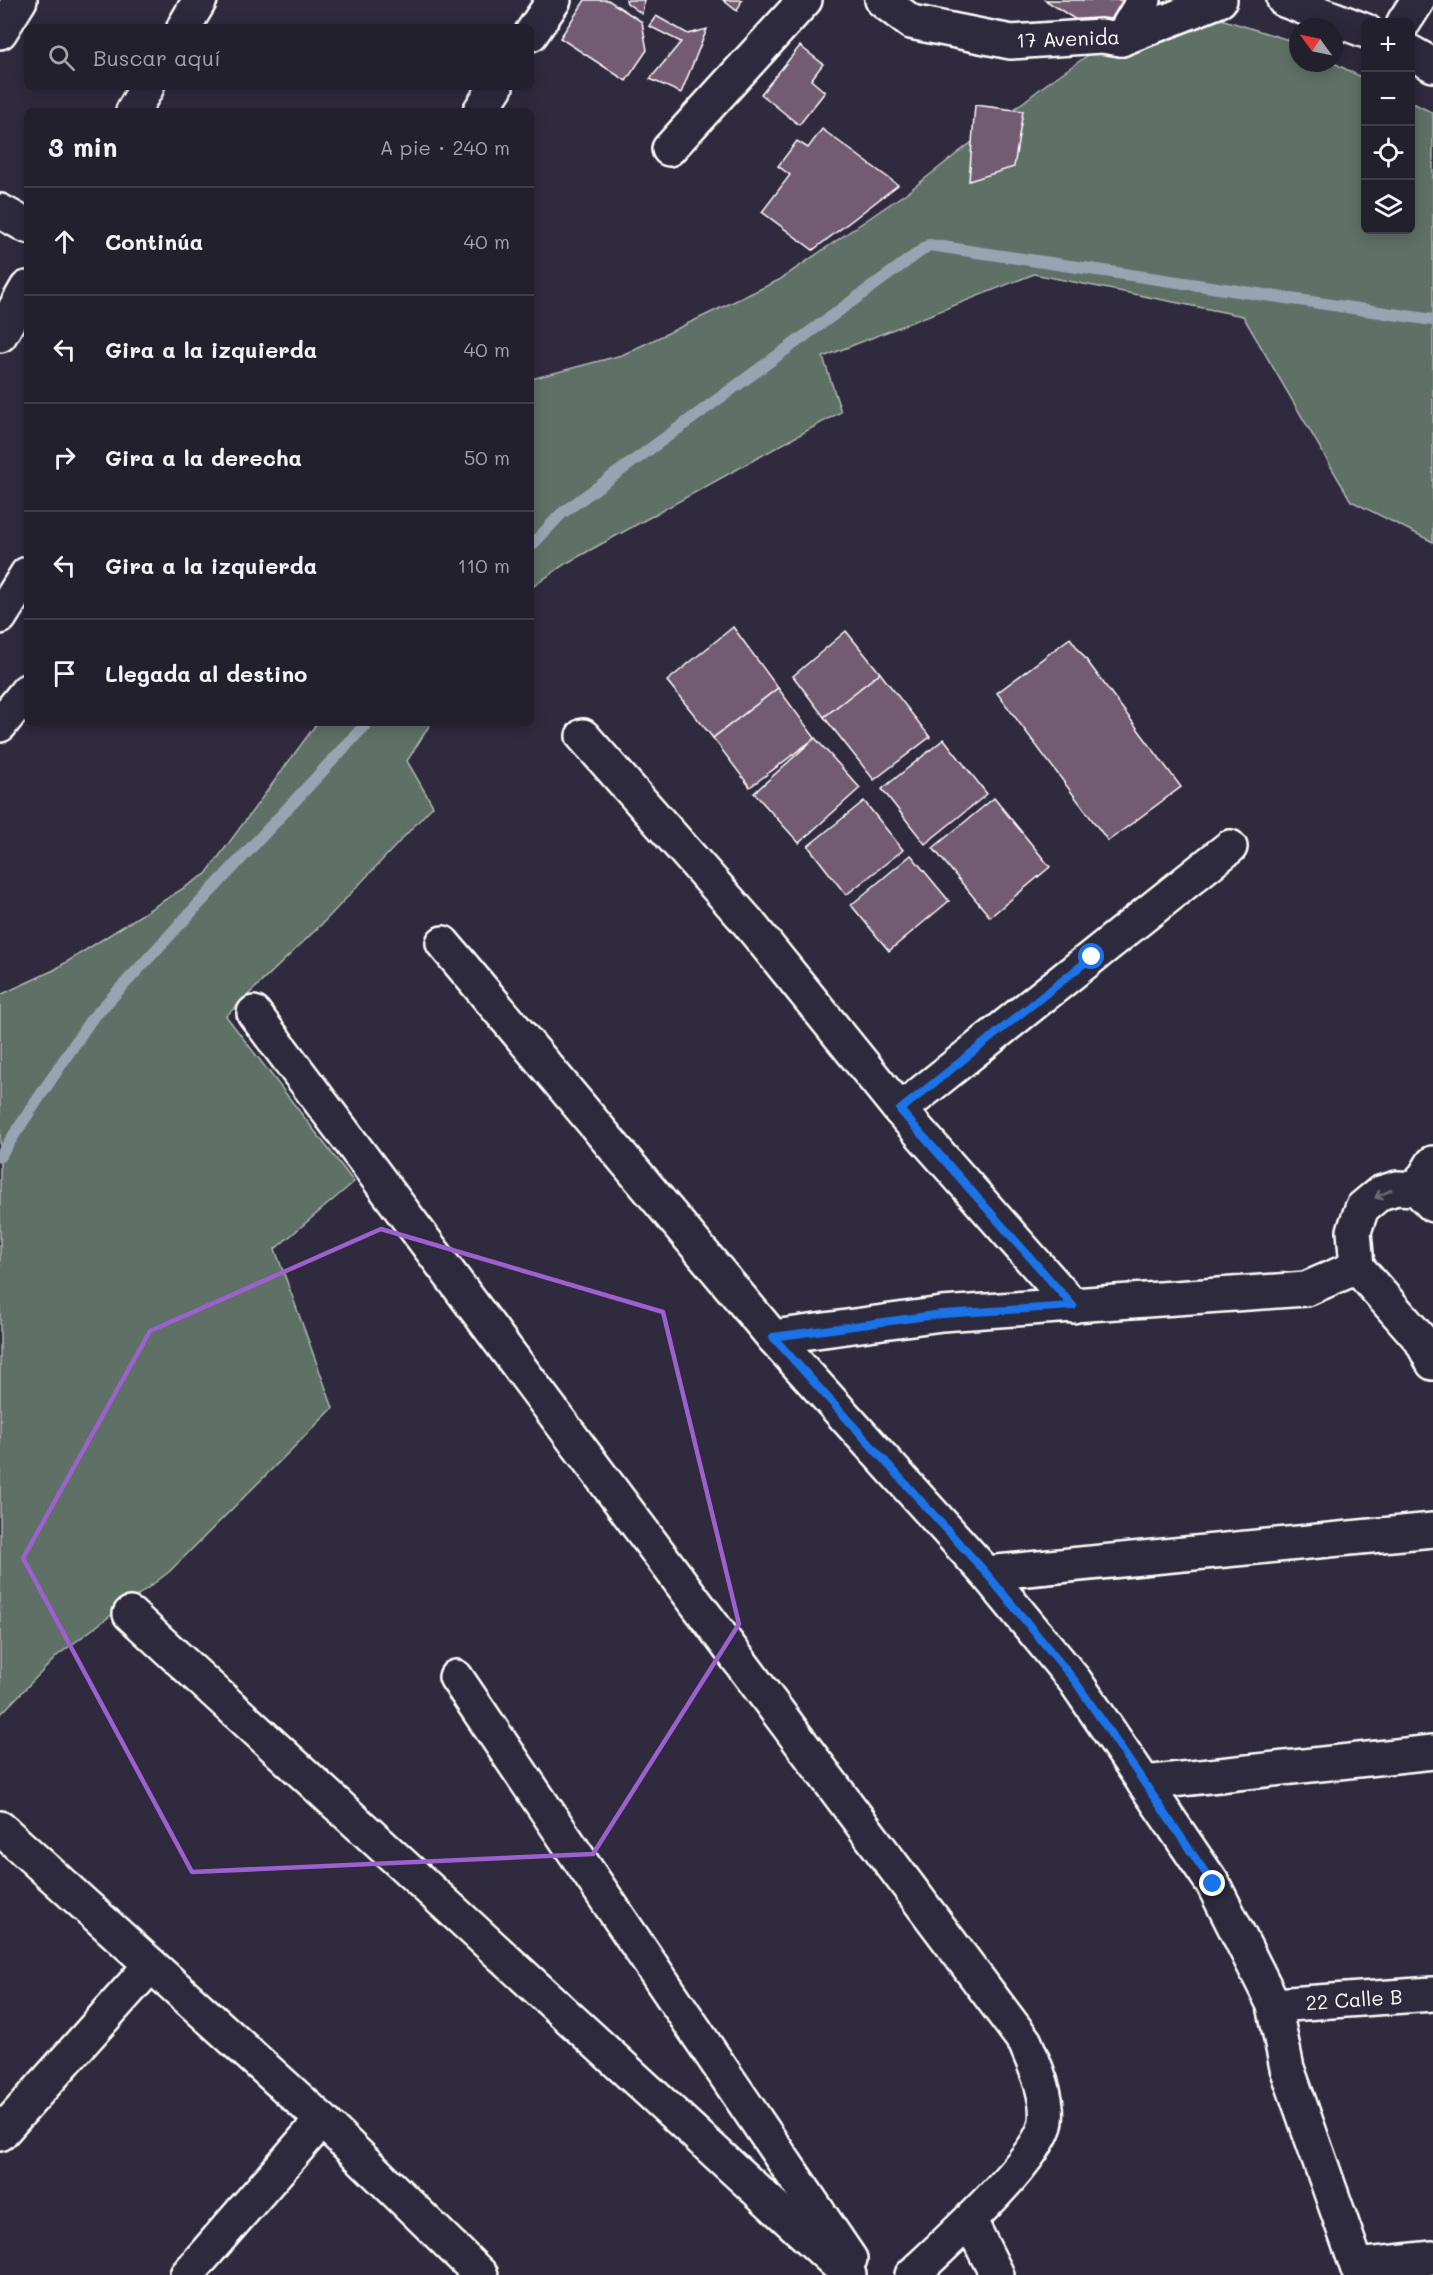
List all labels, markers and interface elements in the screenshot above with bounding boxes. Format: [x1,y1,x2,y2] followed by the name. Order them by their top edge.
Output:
[1289,18,1343,72] north arrow
[1361,18,1415,234] map controls
[1361,18,1415,72] button: +
[1016,23,1120,53] street label: 17 Avenida
[24,24,534,90] search box
[45,41,78,74] icon: search
[93,43,221,72] text: Buscar aquí
[1361,72,1415,126] button: −
[1361,126,1415,180] button: locate
[48,130,117,164] text: 3 min
[380,134,510,160] text: A pie · 240 m
[1361,180,1415,234] button: layers
[48,225,81,258] icon: ahead
[105,227,203,256] text: Continúa
[464,228,510,254] text: 40 m
[48,333,81,366] icon: left
[105,335,317,364] text: Gira a la izquierda
[464,336,510,362] text: 40 m
[48,441,81,474] icon: right
[105,443,302,472] text: Gira a la derecha
[464,444,510,470] text: 50 m
[48,549,81,582] icon: left
[105,551,317,580] text: Gira a la izquierda
[457,552,510,578] text: 110 m
[48,657,81,690] icon: arrive
[105,659,307,688] text: Llegada al destino
[1078,943,1104,969] route start
[1374,1188,1392,1200] one-way arrow
[1199,1870,1225,1896] route end
[1305,1983,1403,2015] street label: 22 Calle B

